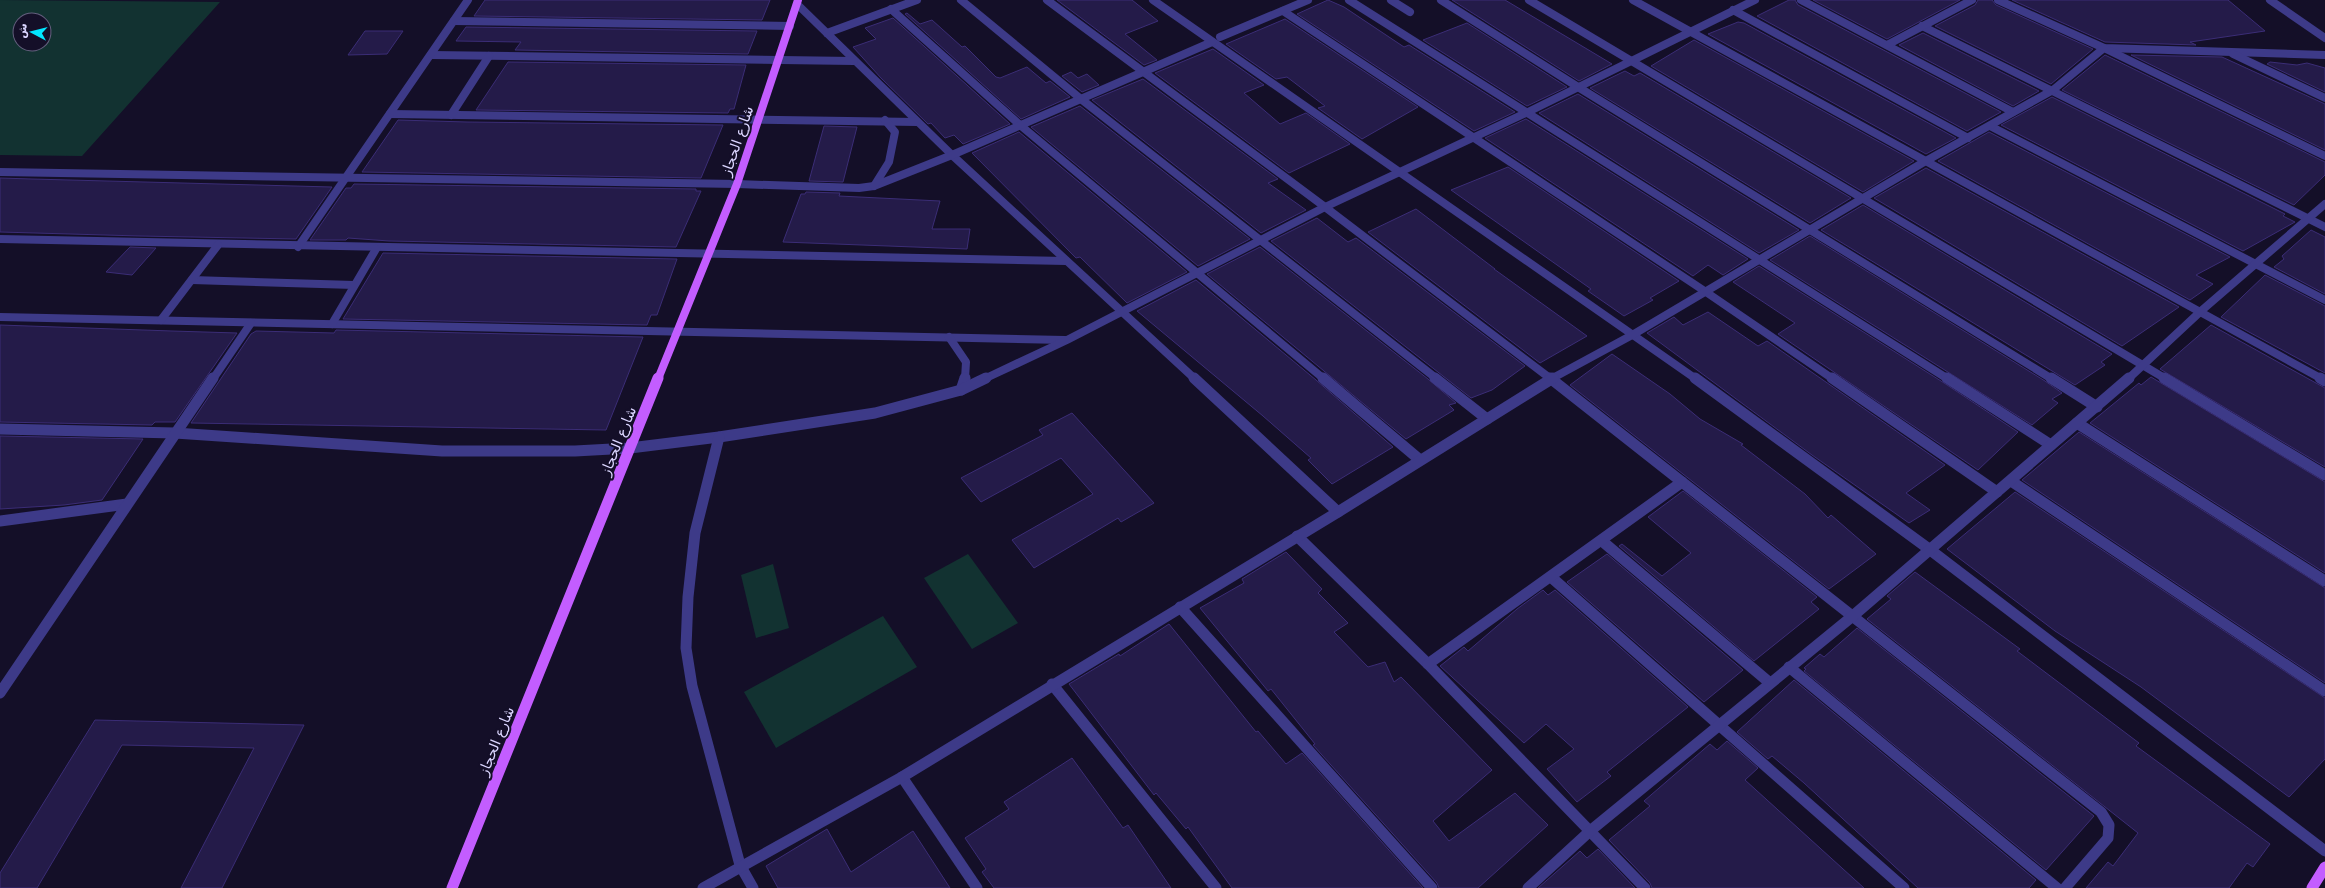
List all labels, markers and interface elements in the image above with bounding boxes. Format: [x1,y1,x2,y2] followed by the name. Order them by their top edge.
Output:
[12,12,52,52] north arrow
[15,23,30,39] text: ش
[717,104,757,179] street label: شارع الحجاز
[597,404,640,479] street label: شارع الحجاز
[475,704,518,779] street label: شارع الحجاز

